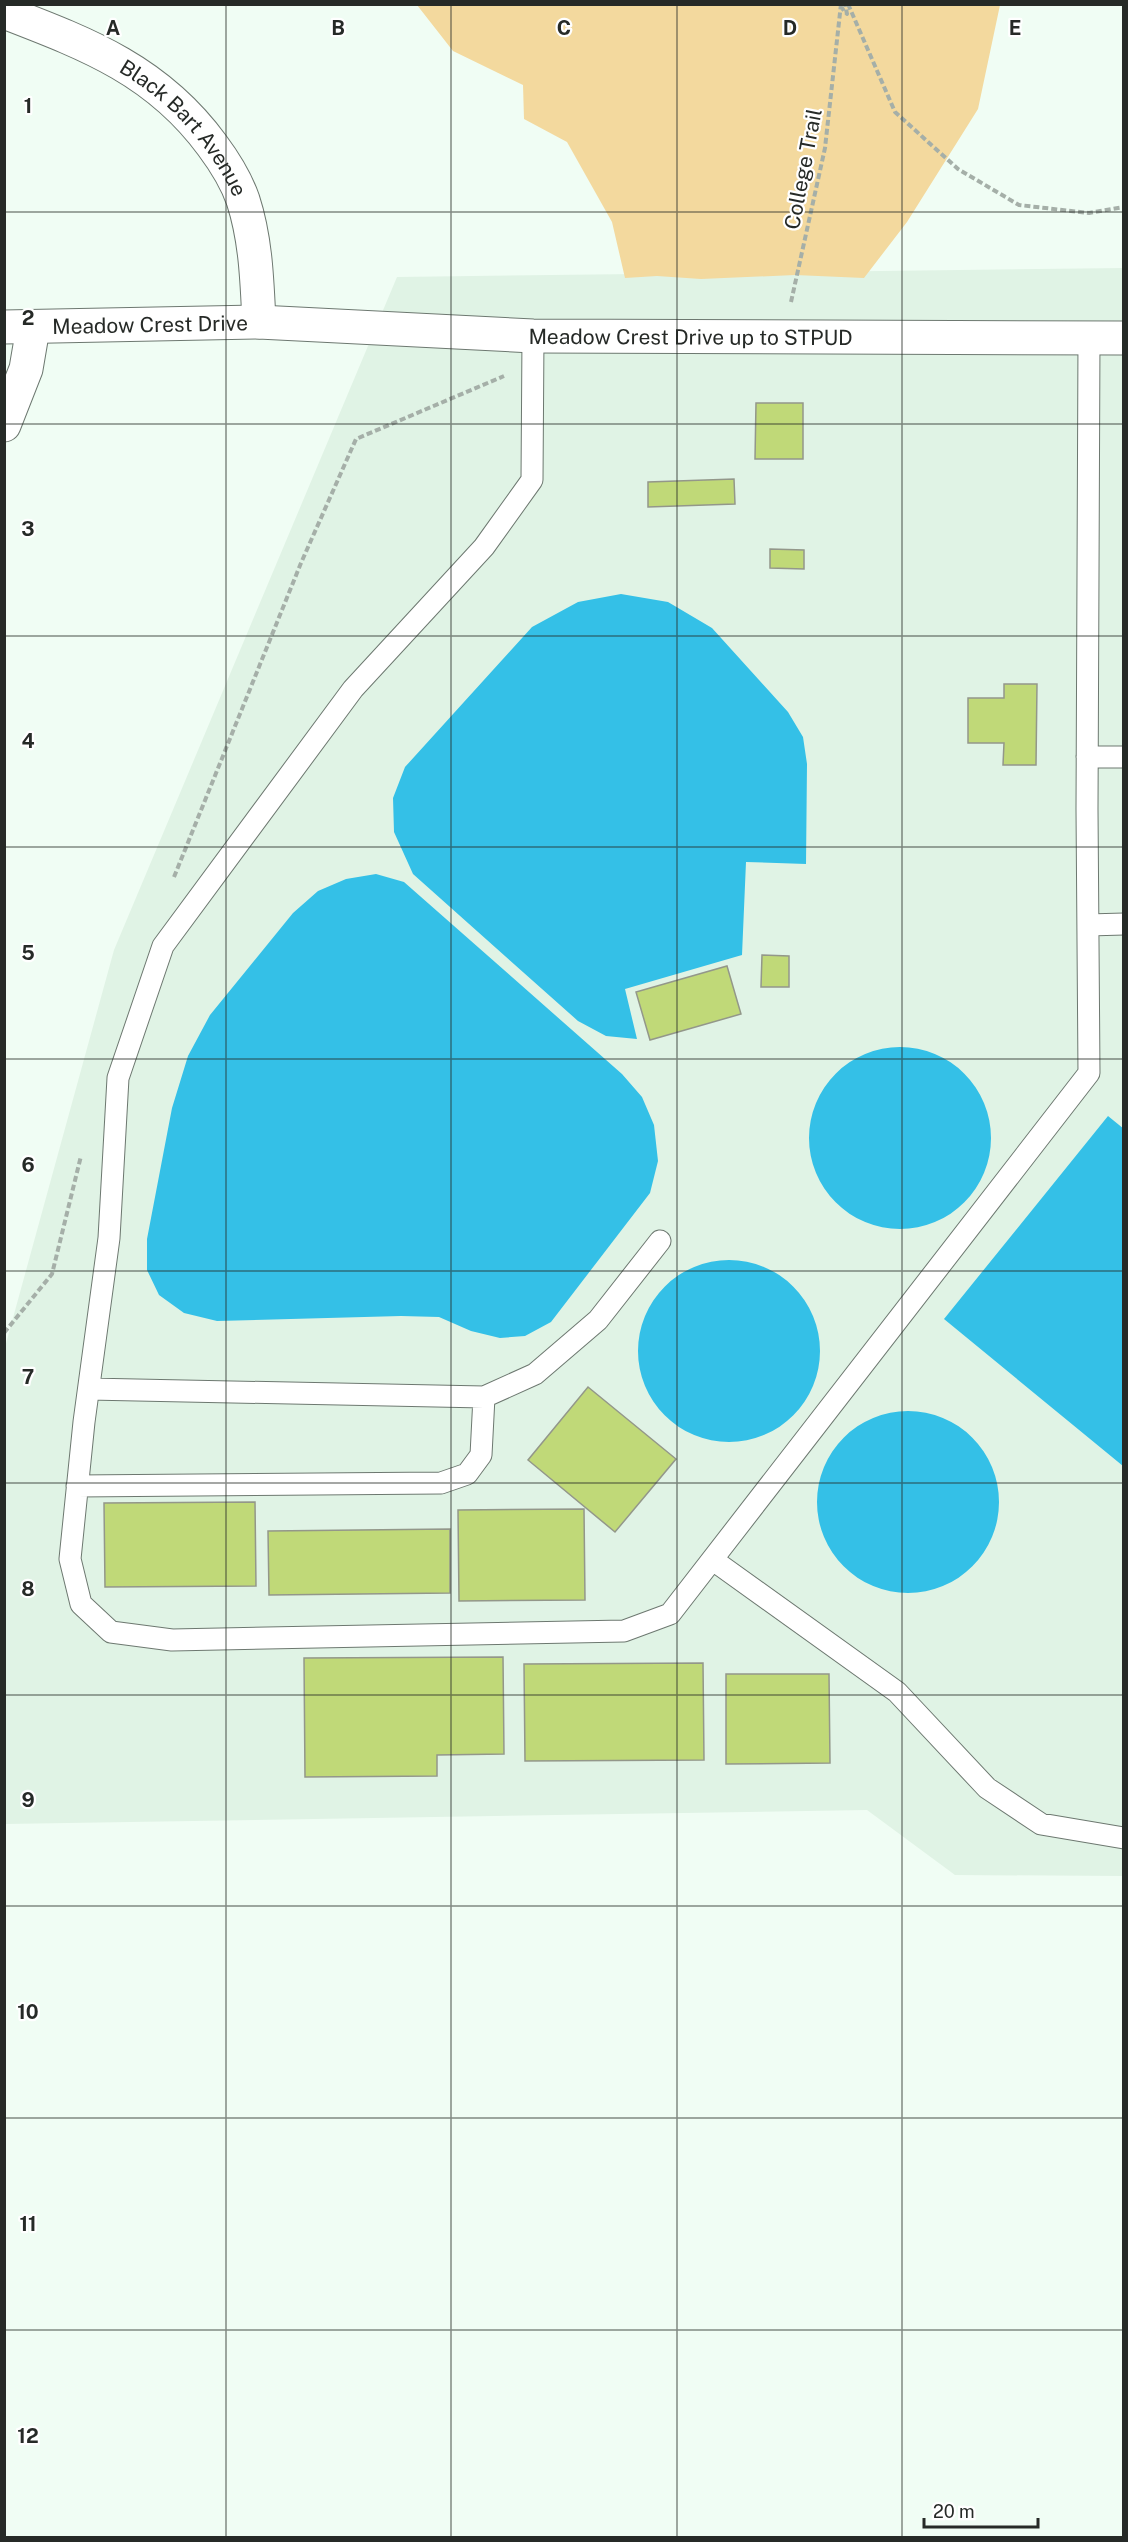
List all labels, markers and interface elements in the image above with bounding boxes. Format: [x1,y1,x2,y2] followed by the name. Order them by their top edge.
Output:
[106,16,120,40] text: A
[331,16,345,40] text: B
[557,16,571,40] text: C
[783,16,797,40] text: D
[1009,16,1021,40] text: E
[116,54,253,200] street label: Black Bart Avenue
[24,94,32,118] text: 1
[779,106,827,232] street label: College Trail
[22,306,34,330] text: 2
[52,310,248,339] street label: Meadow Crest Drive
[528,323,853,350] street label: Meadow Crest Drive up to STPUD
[21,517,35,541] text: 3
[21,729,35,753] text: 4
[21,941,35,965] text: 5
[21,1153,35,1177] text: 6
[22,1365,34,1389] text: 7
[21,1577,35,1601] text: 8
[21,1788,35,1812] text: 9
[17,2000,39,2024] text: 10
[19,2212,37,2236] text: 11
[17,2424,39,2448] text: 12
[924,2491,1038,2529] scale bar
[933,2501,975,2522] text: 20 m

